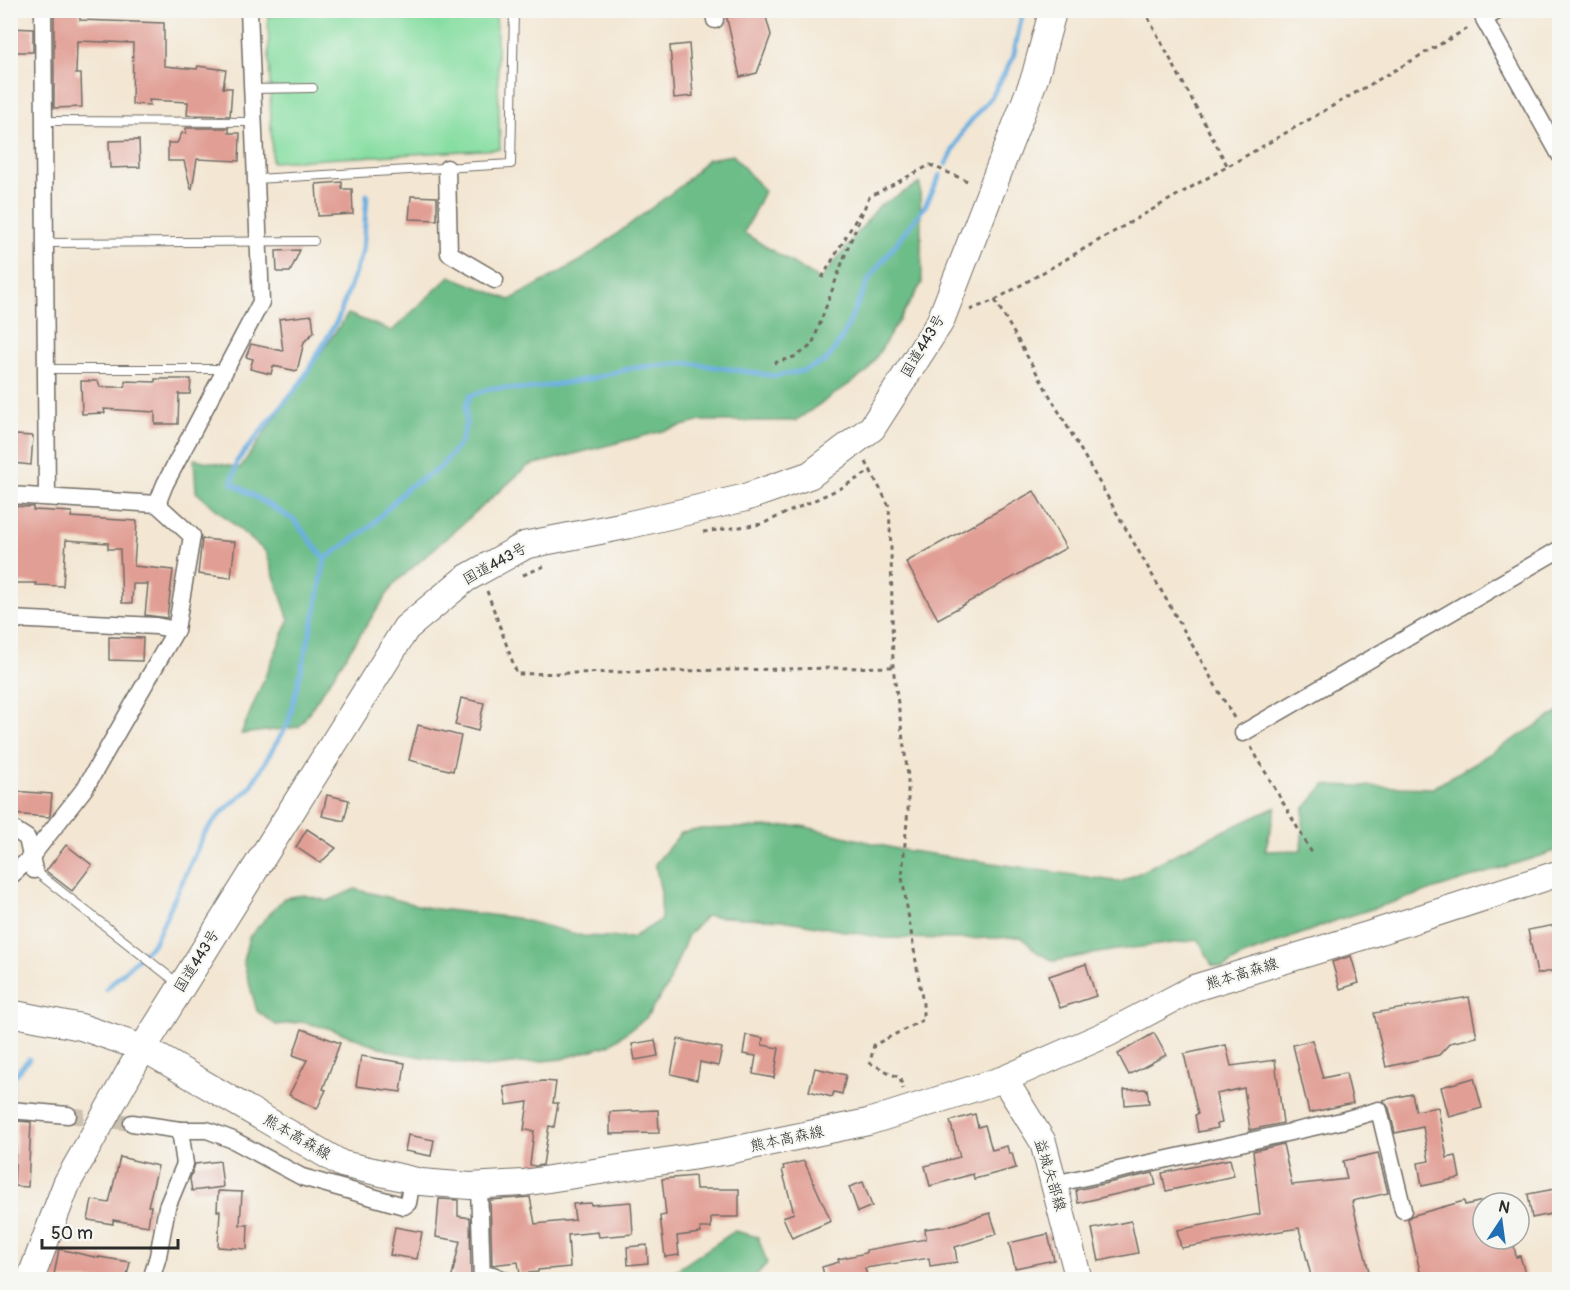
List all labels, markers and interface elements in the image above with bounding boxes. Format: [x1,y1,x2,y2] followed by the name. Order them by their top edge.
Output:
[897,311,949,381] street label: 国道443号
[459,539,531,589] street label: 国道443号
[170,926,224,996] street label: 国道443号
[1203,954,1281,994] street label: 熊本高森線
[260,1110,334,1164] street label: 熊本高森線
[748,1122,826,1156] street label: 熊本高森線
[1030,1136,1070,1214] street label: 益城矢部線
[1471,1191,1531,1251] north arrow
[1497,1196,1512,1218] text: N
[42,1212,178,1250] scale bar
[51,1222,93,1245] text: 50 m

